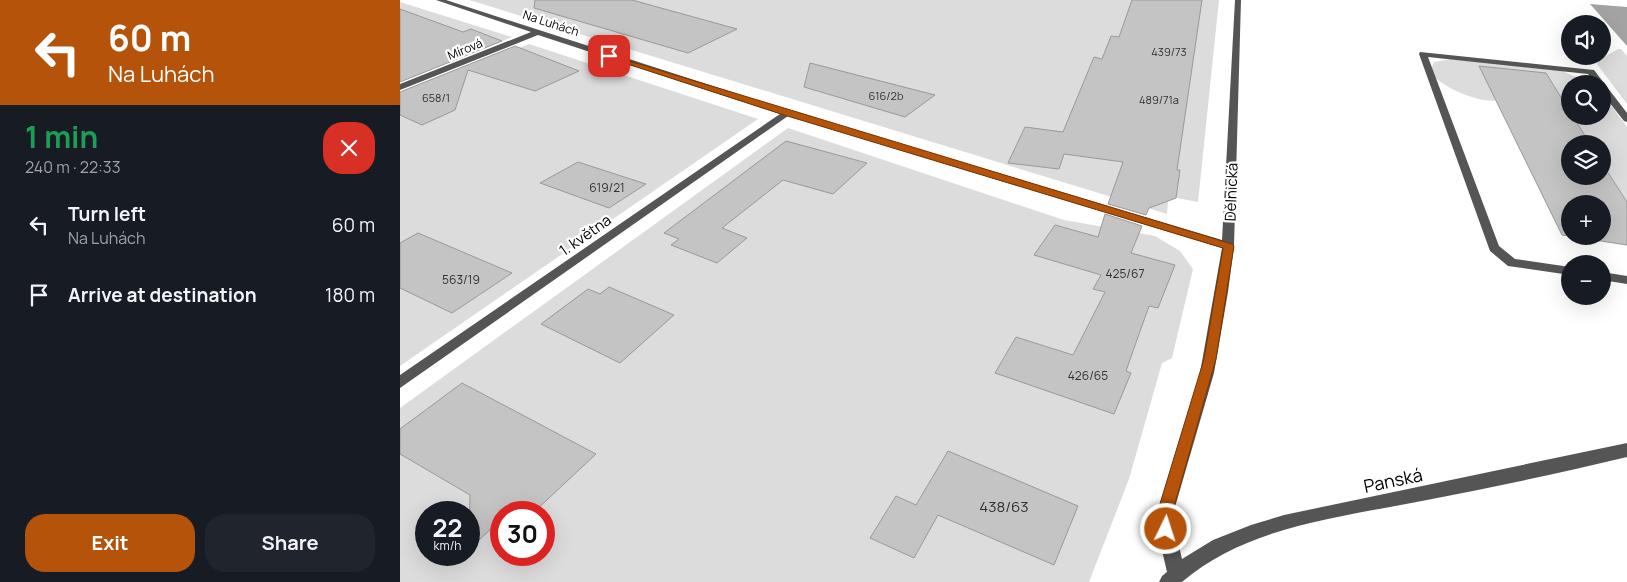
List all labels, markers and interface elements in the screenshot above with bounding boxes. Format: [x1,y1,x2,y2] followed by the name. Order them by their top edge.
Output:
[521,6,581,40] street label: Na Luhách
[108,14,191,62] text: 60 m
[1561,15,1611,305] map controls
[1561,15,1611,65] button: sound
[25,20,90,85] icon: left
[445,34,485,64] street label: Mírová
[588,35,630,77] pin
[595,42,623,70] icon: arrive
[1151,44,1187,59] house number: 439/73
[108,59,215,89] text: Na Luhách
[1561,75,1611,125] button: search
[869,88,904,103] house number: 616/2b
[422,90,450,105] house number: 658/1
[1139,92,1179,107] house number: 489/71a
[25,116,98,157] text: 1 min
[323,122,375,174] button: close
[1561,135,1611,185] button: layers
[25,156,121,178] text: 240 m · 22:33
[1219,162,1243,222] street label: Dělnická
[589,179,625,196] house number: 619/21
[1561,195,1611,245] button: +
[68,201,146,227] text: Turn left
[555,209,615,261] street label: 1. května
[25,211,53,239] icon: left
[332,212,375,238] text: 60 m
[68,227,145,249] text: Na Luhách
[1561,255,1611,305] button: −
[1106,265,1144,282] house number: 425/67
[442,271,480,288] house number: 563/19
[25,281,53,309] icon: arrive
[68,282,257,308] text: Arrive at destination
[325,282,375,308] text: 180 m
[1068,367,1108,384] house number: 426/65
[1361,462,1425,498] street label: Panská
[979,496,1029,517] house number: 438/63
[490,501,555,566] speed limit sign: 30
[1139,502,1191,554] position arrow
[433,510,462,545] text: 22
[25,514,195,572] button: Exit
[205,514,375,572] button: Share
[434,537,461,554] text: km/h

